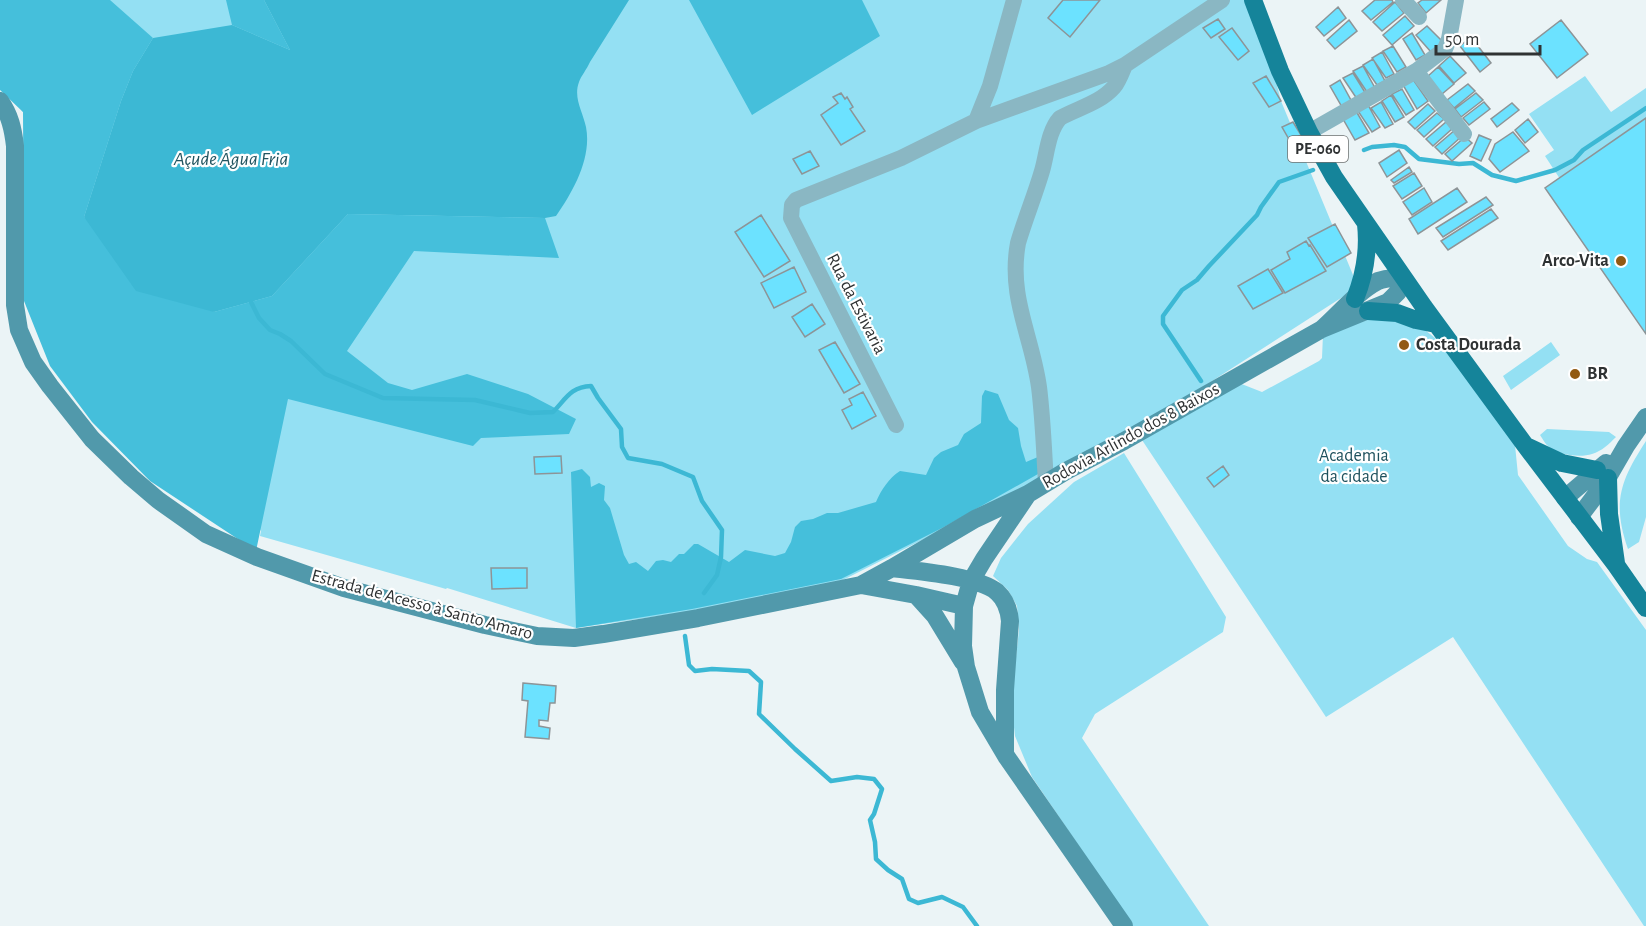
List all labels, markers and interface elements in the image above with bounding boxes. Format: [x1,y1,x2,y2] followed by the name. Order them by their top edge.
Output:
[1436,18,1540,56] scale bar
[1445,31,1479,49] text: 50 m
[1288,136,1348,162] road number: PE-060
[173,148,288,169] water label: Açude Água Fria
[823,251,889,357] street label: Rua da Estivaria
[1542,252,1609,270] place label: Arco-Vita
[1614,254,1628,268] marker: Arco-Vita
[1416,336,1521,354] place label: Costa Dourada
[1397,338,1411,352] marker: Costa Dourada
[1587,365,1608,383] place label: BR
[1568,367,1582,381] marker: BR
[1039,380,1223,492] street label: Rodovia Arlindo dos 8 Baixos
[1319,447,1389,486] park label: Academia da cidade
[309,567,535,643] street label: Estrada de Acesso à Santo Amaro

